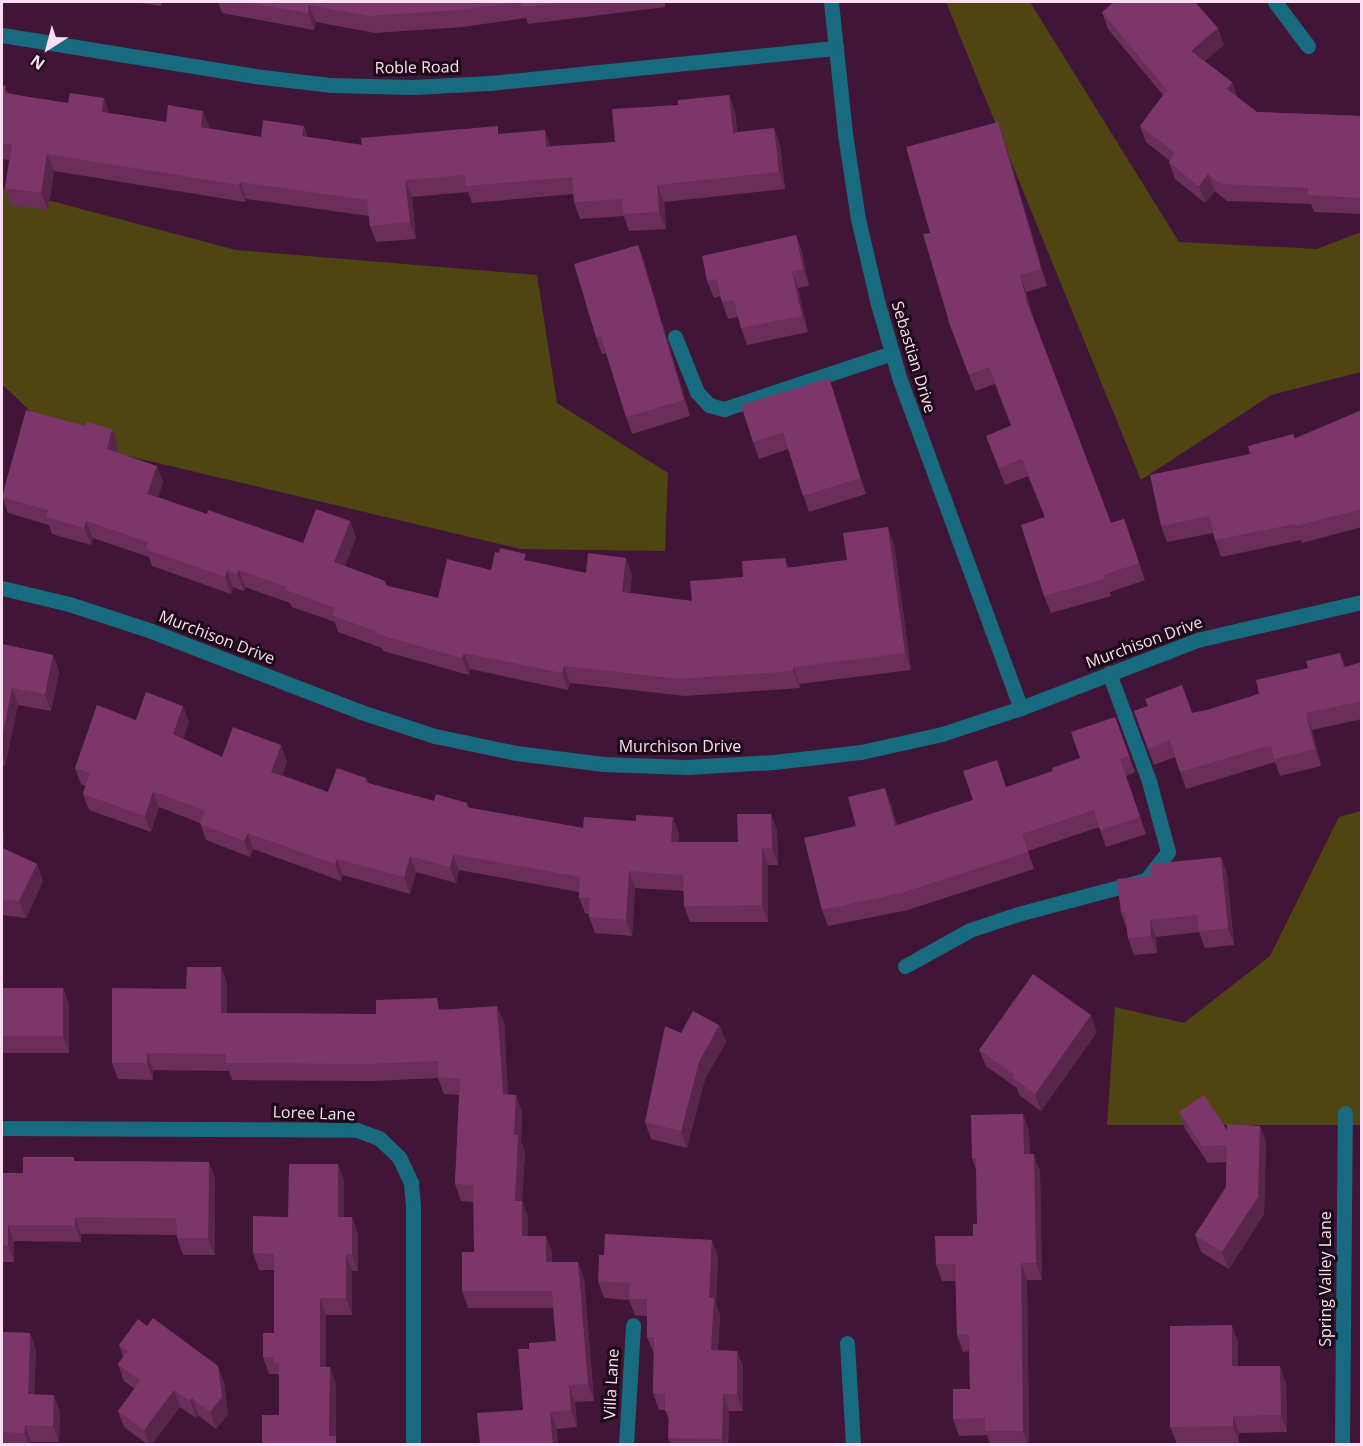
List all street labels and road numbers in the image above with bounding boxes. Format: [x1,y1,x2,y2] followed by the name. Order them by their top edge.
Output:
[375,57,459,77] street label: Roble Road
[888,299,940,415] street label: Sebastian Drive
[156,606,278,668] street label: Murchison Drive
[1083,612,1205,672] street label: Murchison Drive
[619,736,741,756] street label: Murchison Drive
[272,1102,356,1124] street label: Loree Lane
[1315,1211,1335,1347] street label: Spring Valley Lane
[600,1348,622,1420] street label: Villa Lane

